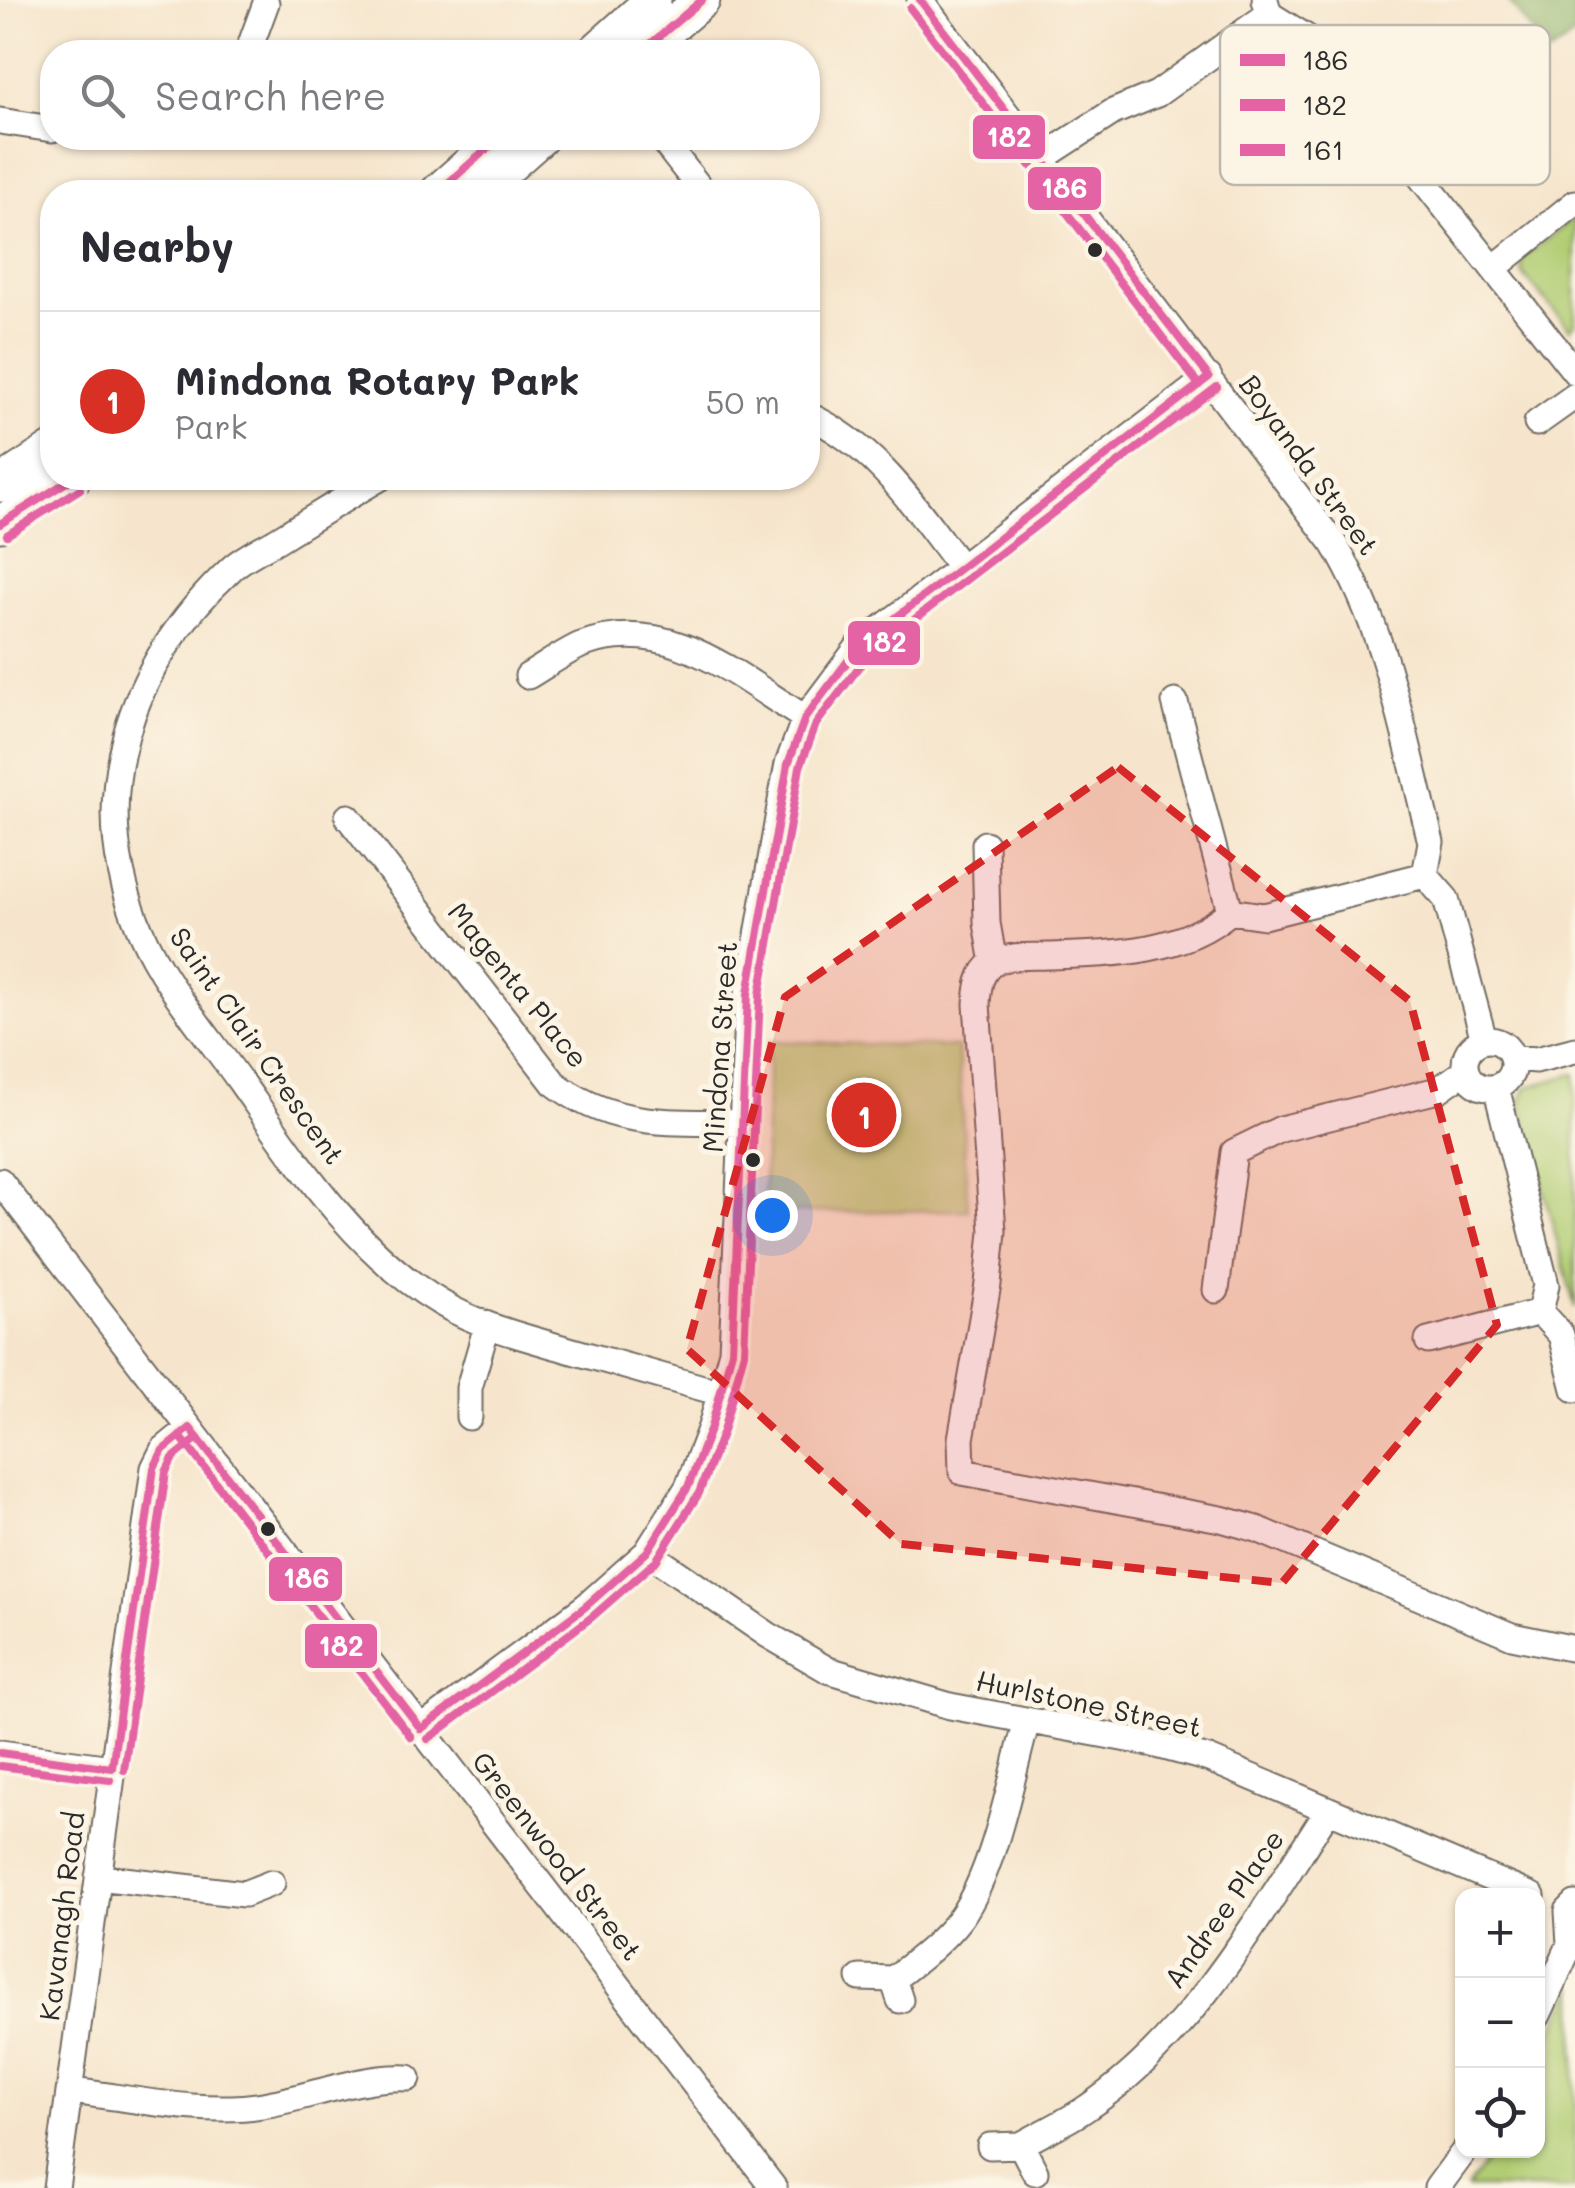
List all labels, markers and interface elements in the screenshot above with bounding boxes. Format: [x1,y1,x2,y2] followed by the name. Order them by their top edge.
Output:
[1220,25,1550,185] legend
[40,40,820,150] search box
[1302,41,1348,77] text: 186
[75,68,130,123] icon: search
[155,70,386,120] text: Search here
[1302,86,1347,122] text: 182
[971,113,1047,161] line badge: 182
[986,118,1032,154] text: 182
[1302,131,1344,167] text: 161
[1026,165,1103,212] line badge: 186
[1041,169,1087,205] text: 186
[80,218,234,273] text: Nearby
[1085,240,1105,260] unlabelled marker
[175,355,580,405] text: Mindona Rotary Park
[1232,367,1388,562] street label: Boyanda Street
[105,380,120,422] text: 1
[706,380,780,422] text: 50 m
[175,405,248,447] text: Park
[846,619,922,667] line badge: 182
[861,623,907,659] text: 182
[441,894,597,1075] street label: Magenta Place
[162,920,353,1171] street label: Saint Clair Crescent
[694,940,744,1154] street label: Mindona Street
[832,1078,896,1152] pin: 1
[743,1150,763,1170] unlabelled marker
[747,1190,798,1241] your location
[258,1519,278,1539] unlabelled marker
[267,1555,344,1603] line badge: 186
[283,1559,329,1595] text: 186
[303,1622,379,1670] line badge: 182
[318,1627,364,1663] text: 182
[973,1662,1205,1745] street label: Hurlstone Street
[465,1744,651,1967] street label: Greenwood Street
[30,1809,92,2022] street label: Kavanagh Road
[1155,1822,1291,1995] street label: Andree Place
[1455,1888,1545,2158] map controls
[1455,1888,1545,1978] button: +
[1455,1978,1545,2068] button: −
[1455,2068,1545,2158] button: locate

